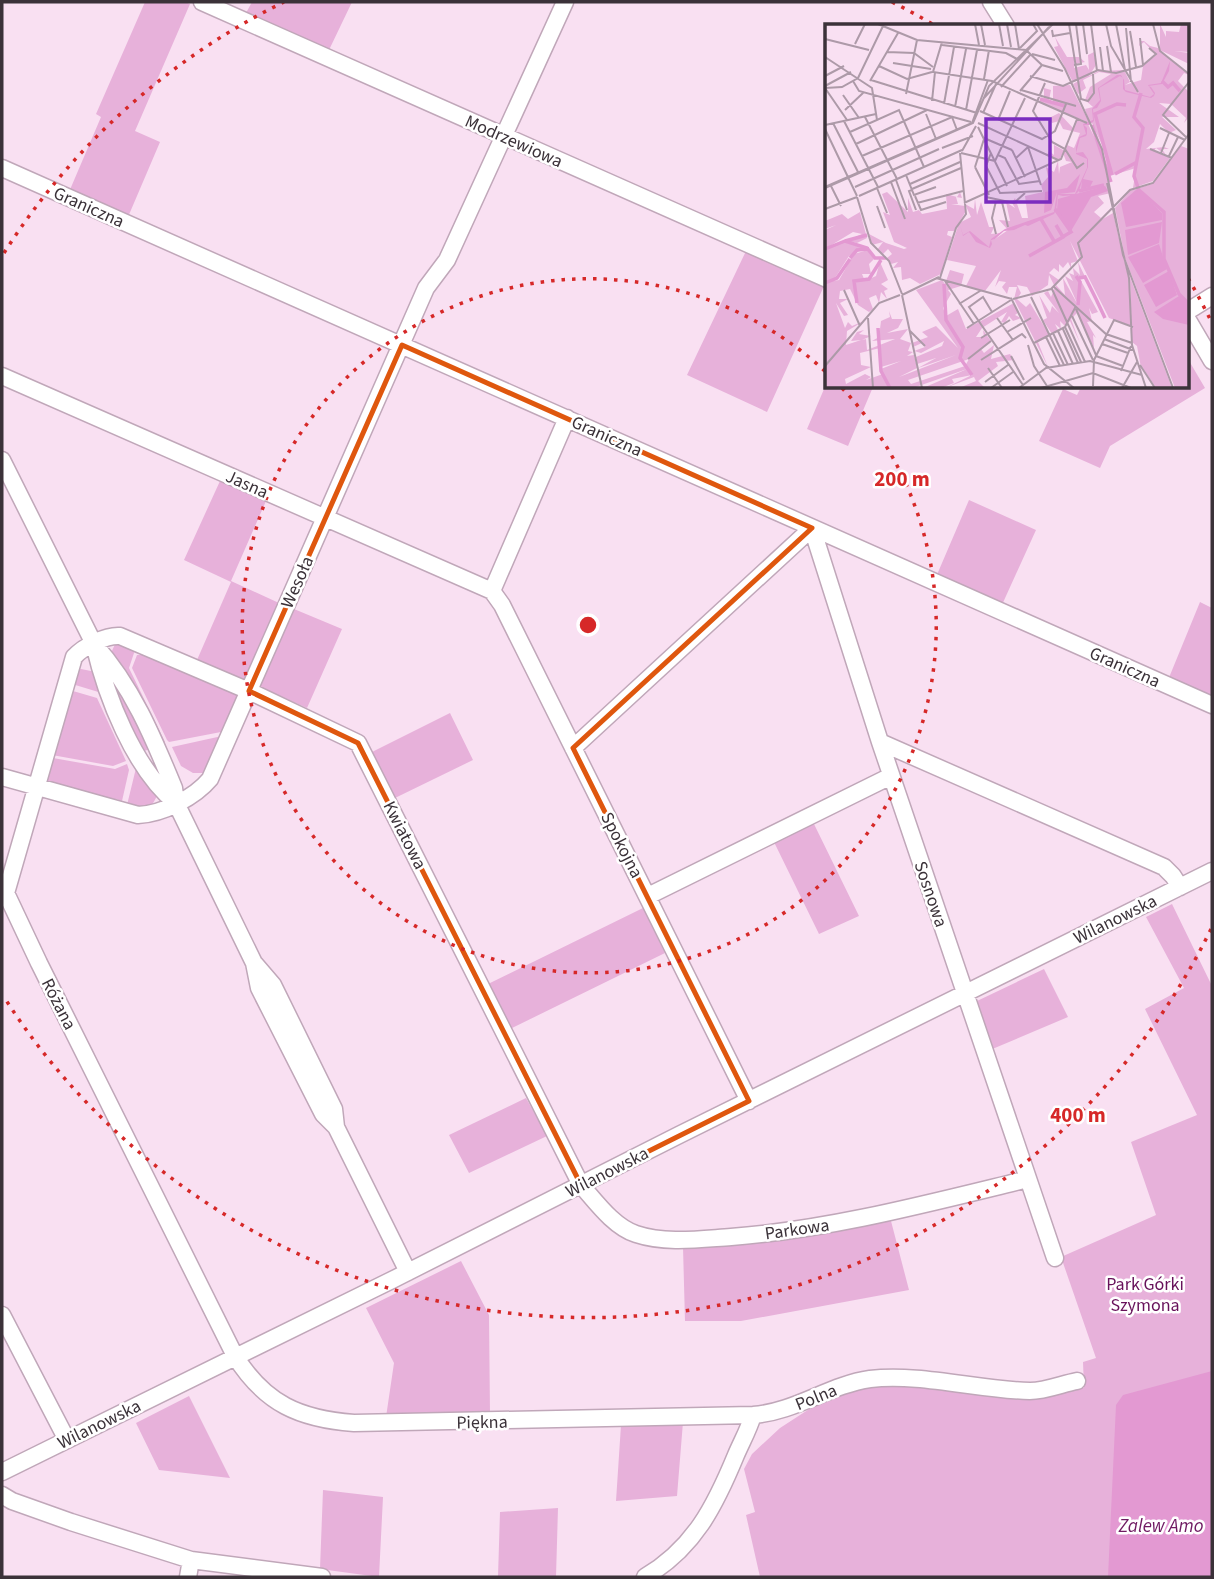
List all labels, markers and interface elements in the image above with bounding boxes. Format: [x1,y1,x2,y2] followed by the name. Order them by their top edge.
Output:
[825,24,1190,388] inset map
[461,109,567,174] street label: Modrzewiowa
[49,181,128,234] street label: Graniczna
[567,410,646,463] street label: Graniczna
[222,464,272,505] street label: Jasna
[874,464,930,494] text: 200 m
[275,552,320,612] street label: Wesoła
[576,613,600,637] centre of rings
[1085,641,1164,694] street label: Graniczna
[377,797,432,874] street label: Kwiatowa
[594,808,649,883] street label: Spokojna
[908,858,953,930] street label: Sosnowa
[1069,888,1161,950] street label: Wilanowska
[35,974,82,1034] street label: Różana
[1050,1100,1106,1130] text: 400 m
[561,1141,653,1204] street label: Wilanowska
[763,1213,831,1246] street label: Parkowa
[1106,1272,1184,1318] park label: Park Górki Szymona
[792,1378,841,1417] street label: Polna
[53,1393,145,1455] street label: Wilanowska
[456,1410,508,1435] street label: Piękna
[1118,1513,1204,1540] water label: Zalew Amo

